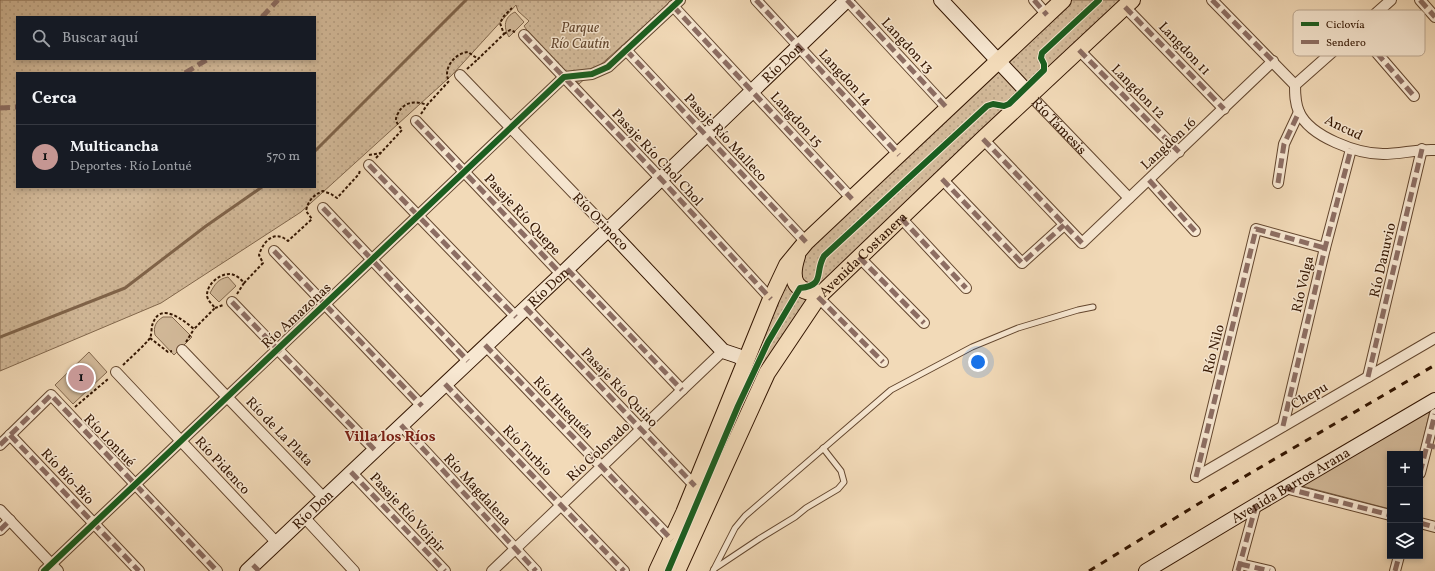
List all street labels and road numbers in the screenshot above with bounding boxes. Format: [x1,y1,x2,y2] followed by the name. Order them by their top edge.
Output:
[876,14,938,78] street label: Langdon 13
[1154,18,1214,80] street label: Langdon 11
[758,39,808,88] street label: Río Don
[814,46,876,110] street label: Langdon 14
[1107,61,1169,123] street label: Langdon 12
[765,88,826,152] street label: Langdon 15
[679,90,771,186] street label: Pasaje Río Malleco
[1026,94,1090,159] street label: Río Támesis
[607,105,707,211] street label: Pasaje Río Chol Chol
[1321,111,1366,146] street label: Ancud
[1137,114,1201,175] street label: Langdon 16
[479,170,565,260] street label: Pasaje Río Quepe
[567,189,632,255] street label: Río Orinoco
[815,208,912,302] street label: Avenida Costanera
[1366,221,1401,300] street label: Río Danuvio
[1288,254,1319,314] street label: Río Volga
[524,264,574,312] street label: Río Don
[258,279,336,353] street label: Río Amazonas
[1199,323,1230,376] street label: Río Nilo
[576,344,662,432] street label: Pasaje Río Quino
[528,373,597,443] street label: Río Huequén
[1288,378,1332,415] street label: Chepu
[241,393,317,471] street label: Río de La Plata
[79,410,139,472] street label: Río Lontué
[563,418,635,486] street label: Río Colorado
[498,421,556,481] street label: Río Turbio
[190,433,254,499] street label: Río Pidenco
[1228,444,1354,529] street label: Avenida Barros Arana
[36,445,98,509] street label: Río Bío-Bío
[439,450,515,530] street label: Río Magdalena
[365,469,449,557] street label: Pasaje Río Voipir
[289,486,338,534] street label: Río Don

